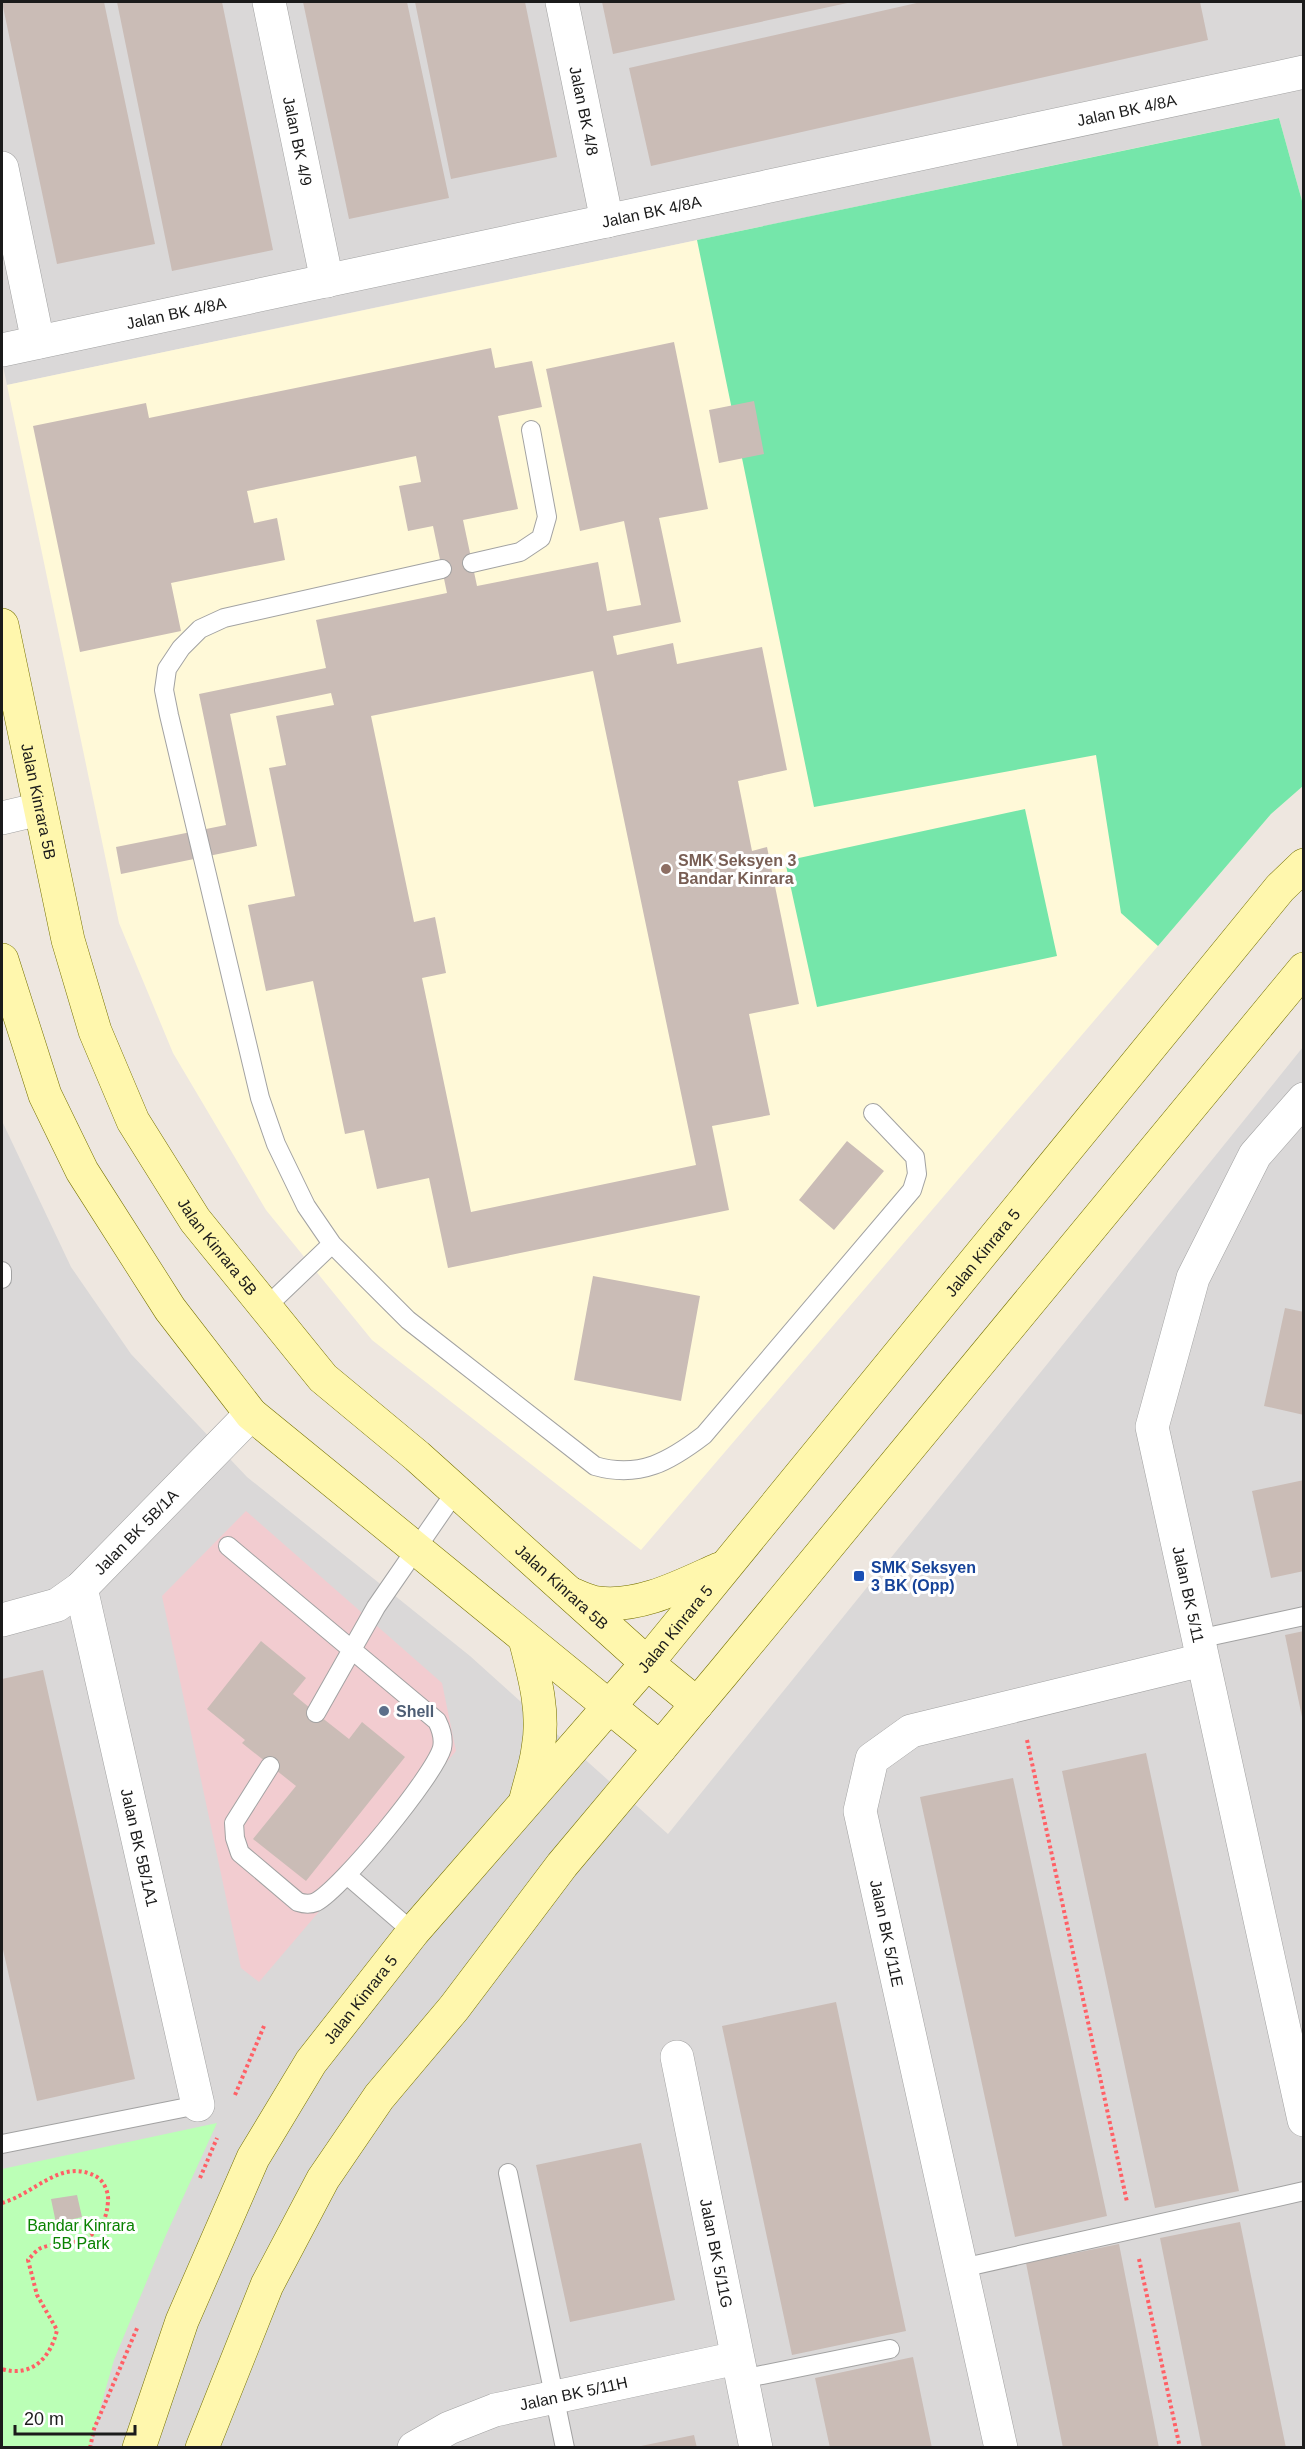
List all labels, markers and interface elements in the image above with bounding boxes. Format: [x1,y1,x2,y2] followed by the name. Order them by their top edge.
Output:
[566,65,601,157] street label: Jalan BK 4/8
[1075,91,1178,129] street label: Jalan BK 4/8A
[280,95,315,187] street label: Jalan BK 4/9
[600,193,703,231] street label: Jalan BK 4/8A
[125,294,228,332] street label: Jalan BK 4/8A
[18,742,59,861] street label: Jalan Kinrara 5B
[678,852,796,887] place label: SMK Seksyen 3 Bandar Kinrara
[659,862,673,876] marker: SMK Seksyen 3 Bandar Kinrara
[174,1195,260,1299] street label: Jalan Kinrara 5B
[942,1206,1023,1300] street label: Jalan Kinrara 5
[91,1486,182,1578] street label: Jalan BK 5B/1A
[512,1541,611,1633] street label: Jalan Kinrara 5B
[1169,1545,1207,1644] street label: Jalan BK 5/11
[871,1559,976,1594] place label: SMK Seksyen 3 BK (Opp)
[852,1569,866,1583] marker: SMK Seksyen 3 BK (Opp)
[635,1582,716,1676] street label: Jalan Kinrara 5
[396,1703,434,1720] place label: Shell
[377,1704,391,1718] marker: Shell
[118,1787,161,1909] street label: Jalan BK 5B/1A1
[867,1878,906,1988] street label: Jalan BK 5/11E
[321,1952,401,2047] street label: Jalan Kinrara 5
[697,2197,735,2309] street label: Jalan BK 5/11G
[27,2217,135,2252] park label: Bandar Kinrara 5B Park
[518,2374,629,2413] street label: Jalan BK 5/11H
[15,2398,135,2436] scale bar
[24,2409,64,2429] text: 20 m

